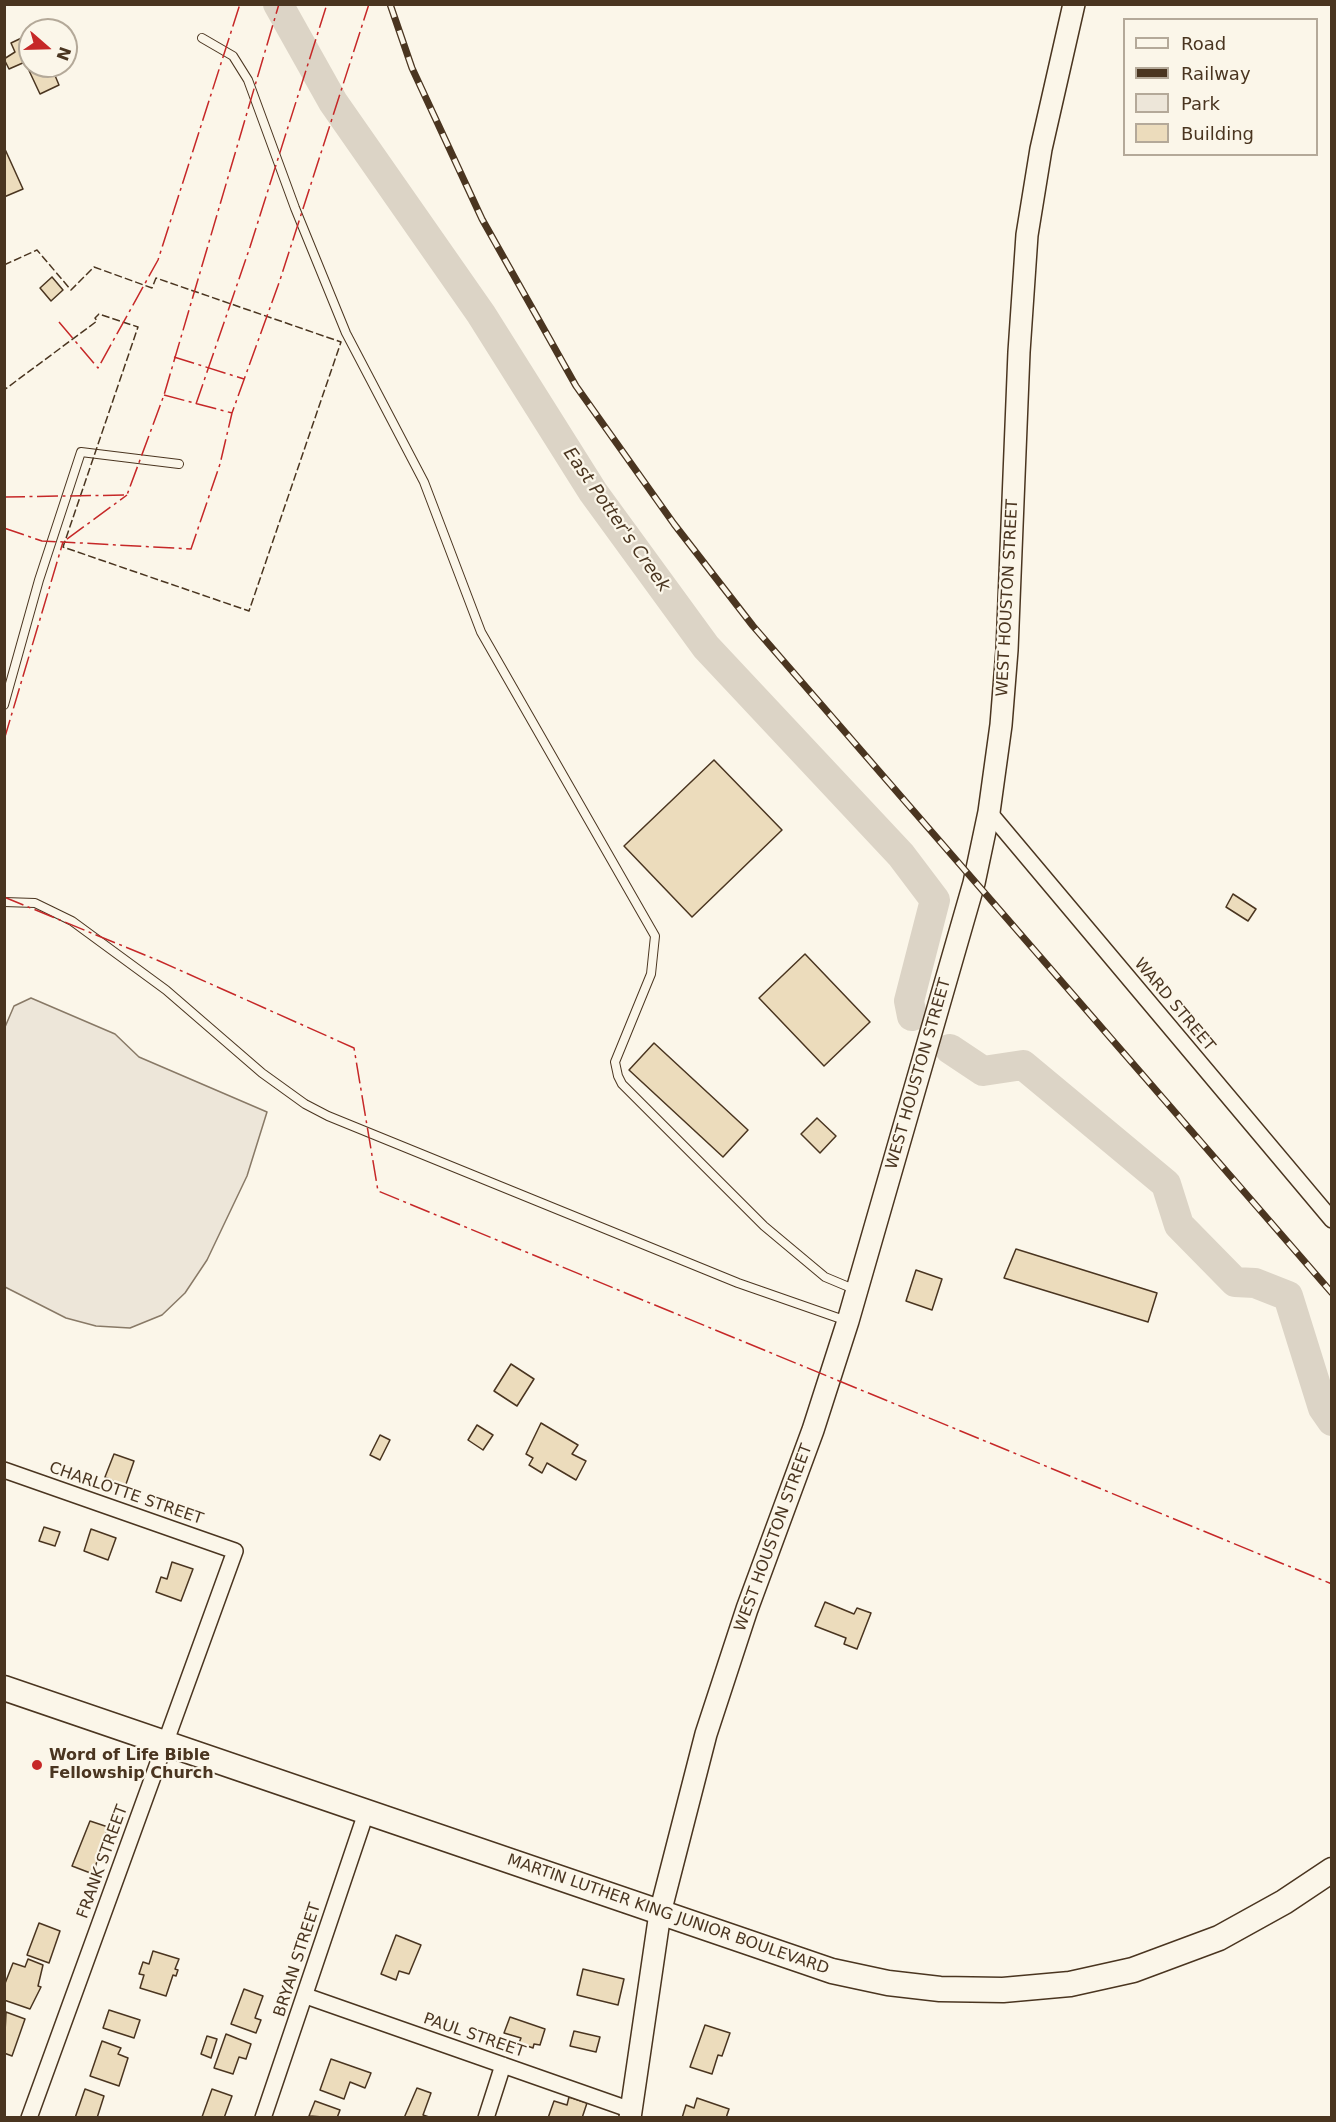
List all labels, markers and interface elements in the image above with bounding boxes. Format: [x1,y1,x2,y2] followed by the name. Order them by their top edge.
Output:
[18,18,78,78] north arrow
[1123,18,1318,156] legend
[1181,33,1226,54] text: Road
[52,44,75,63] text: N
[1181,63,1251,84] text: Railway
[1181,93,1220,114] text: Park
[1181,123,1254,144] text: Building
[558,444,674,596] water label: East Potter's Creek
[993,499,1023,697] street label: WEST HOUSTON STREET
[1130,955,1218,1055] street label: WARD STREET
[882,976,956,1172] street label: WEST HOUSTON STREET
[731,1442,817,1634] street label: WEST HOUSTON STREET
[46,1459,206,1529] street label: CHARLOTTE STREET
[49,1746,214,1784] place label: Word of Life Bible Fellowship Church
[30,1758,44,1772] marker: Word of Life Bible Fellowship Church
[74,1803,132,1921] street label: FRANK STREET
[505,1851,831,1979] street label: MARTIN LUTHER KING JUNIOR BOULEVARD
[271,1901,325,2019] street label: BRYAN STREET
[421,2010,527,2062] street label: PAUL STREET

